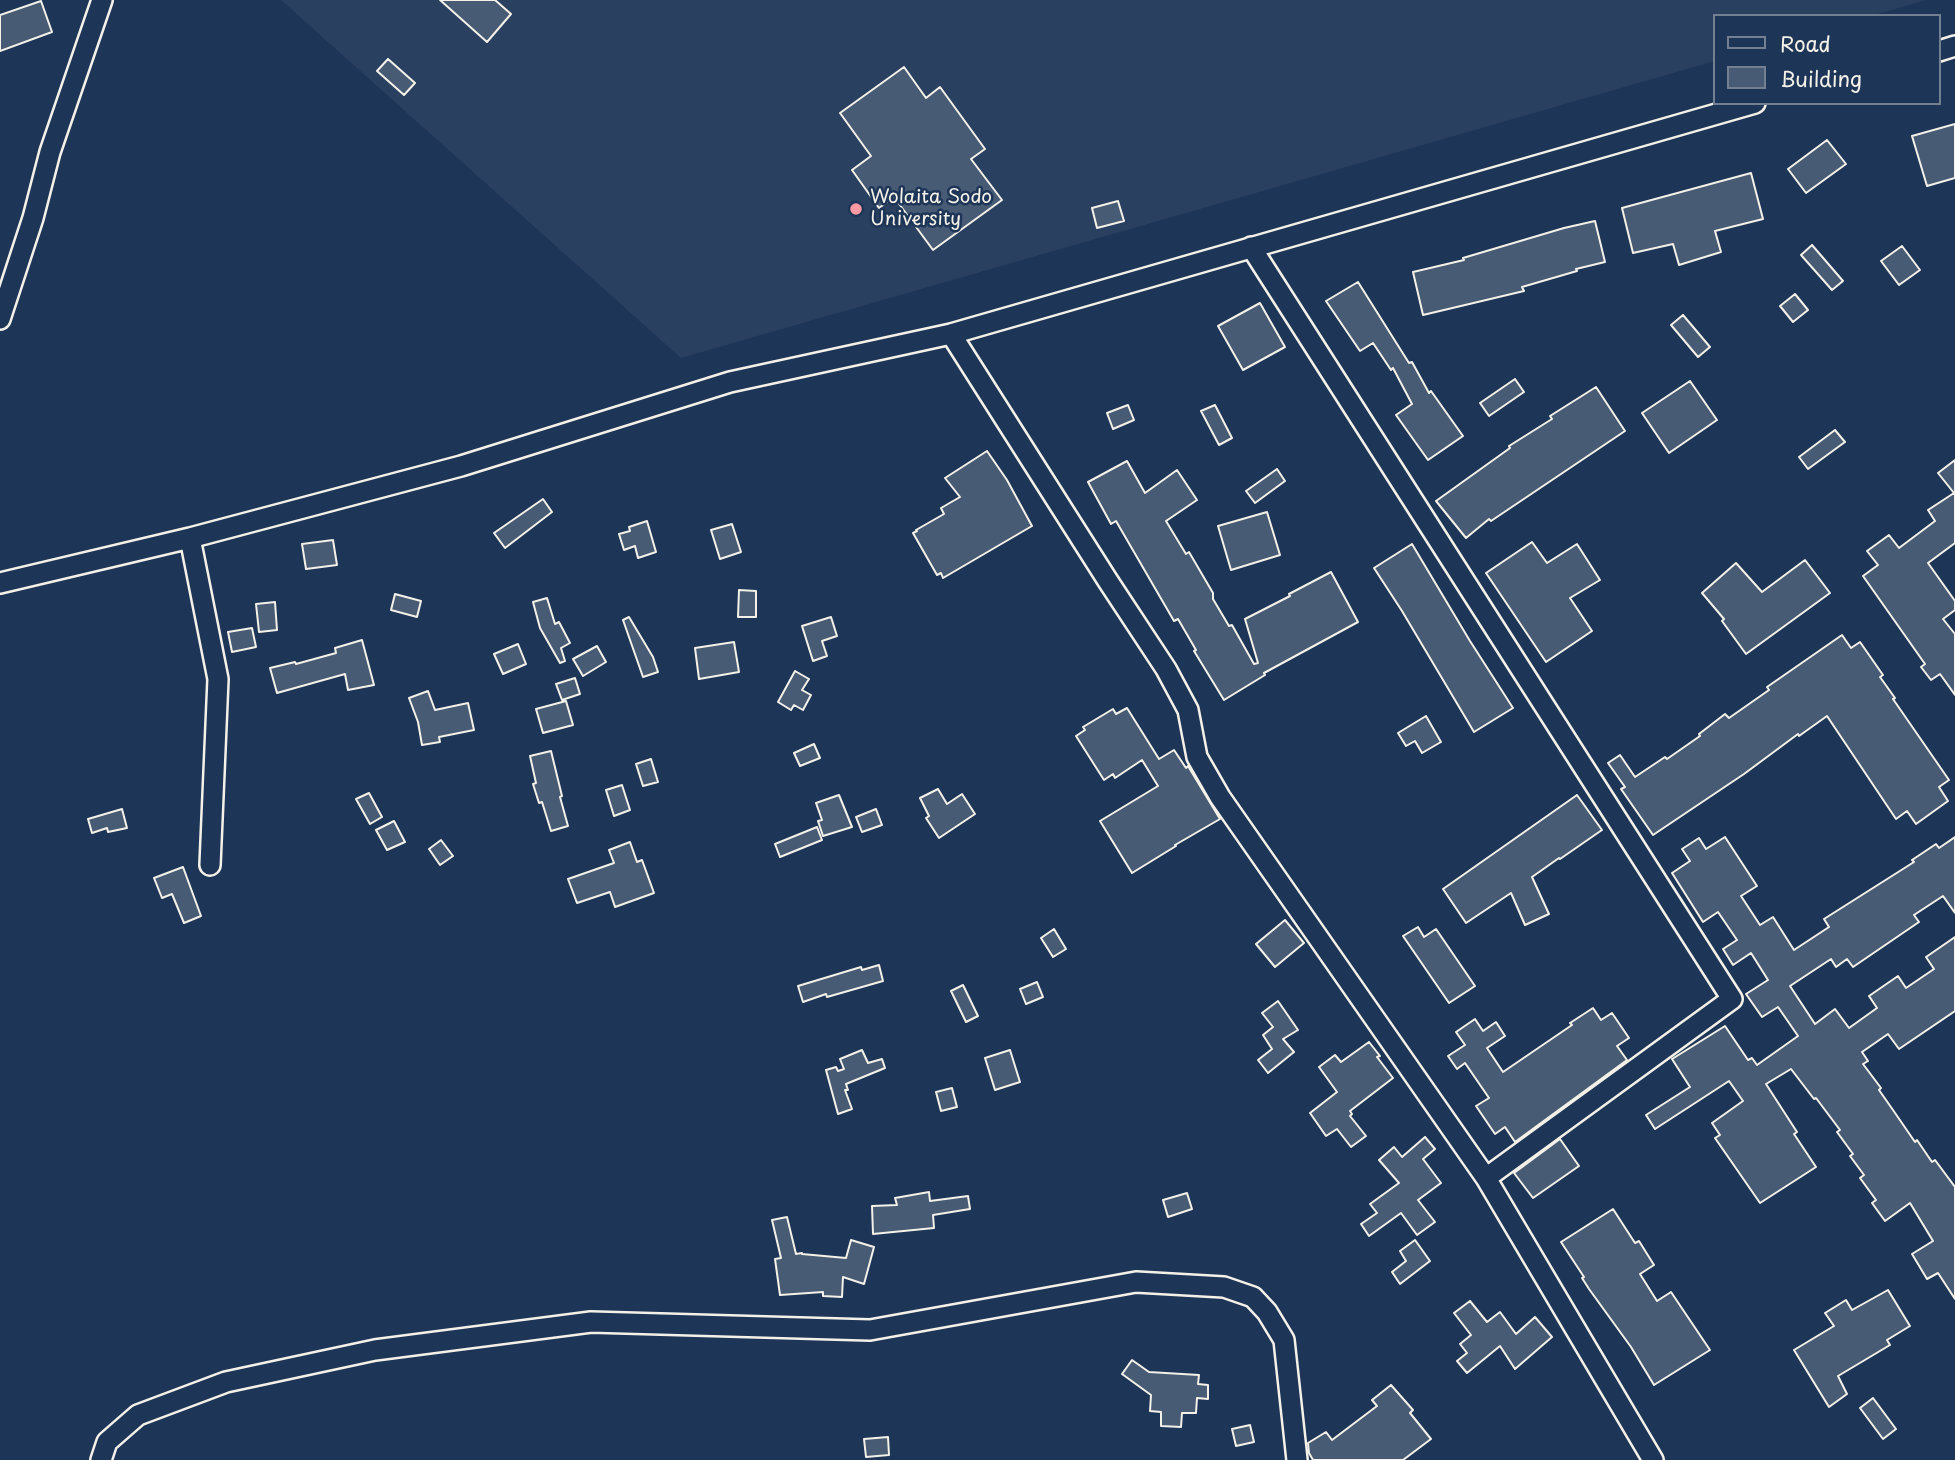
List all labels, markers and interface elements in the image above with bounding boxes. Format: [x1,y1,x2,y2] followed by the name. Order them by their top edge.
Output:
[1714,14,1941,105] legend
[1780,27,1831,59] text: Road
[1780,62,1862,94] text: Building
[870,187,992,231] place label: Wolaita Sodo University
[848,201,864,217] marker: Wolaita Sodo University

